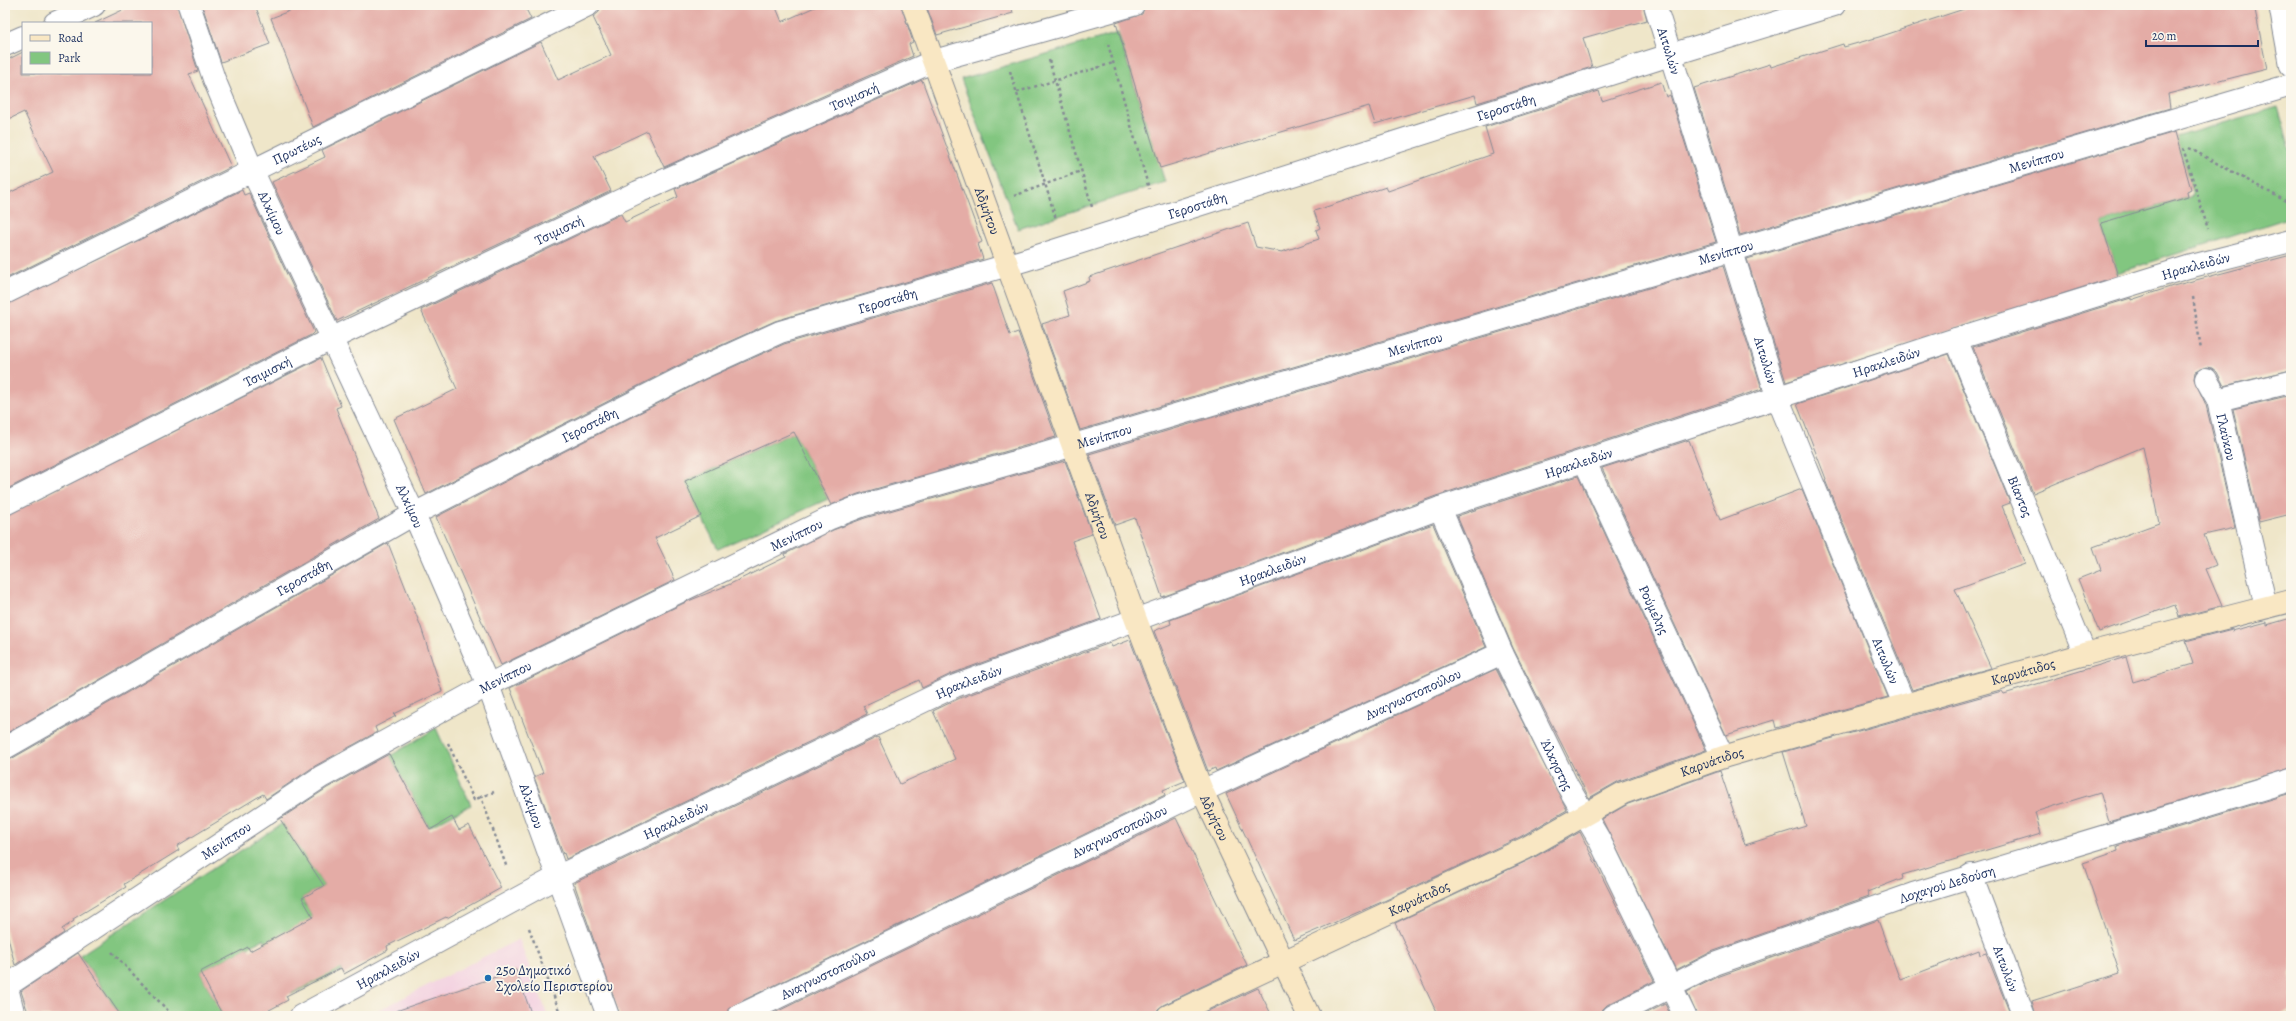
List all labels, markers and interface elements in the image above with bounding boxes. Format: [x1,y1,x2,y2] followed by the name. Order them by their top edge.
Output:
[22,22,152,74] legend
[2146,22,2258,48] scale bar
[1652,24,1685,77] street label: Αιτωλών
[2152,28,2176,44] text: 20 m
[58,30,84,46] text: Road
[58,50,81,66] text: Park
[827,78,882,116] street label: Τσιμισκή
[1474,89,1538,126] street label: Γεροστάθη
[269,129,324,170] street label: Πρωτέως
[2007,144,2066,178] street label: Μενίππου
[970,184,1004,237] street label: Αδμήτου
[253,187,290,238] street label: Αλκίμου
[1165,188,1229,224] street label: Γεροστάθη
[532,211,586,250] street label: Τσιμισκή
[1696,236,1756,270] street label: Μενίππου
[2159,248,2232,285] street label: Ηρακλειδών
[856,283,919,319] street label: Γεροστάθη
[1385,327,1445,362] street label: Μενίππου
[1749,333,1782,386] street label: Αιτωλών
[1850,342,1923,382] street label: Ηρακλειδών
[240,352,295,392] street label: Τσιμισκή
[558,403,621,447] street label: Γεροστάθη
[2211,411,2241,463] street label: Γλαύκου
[1075,419,1134,454] street label: Μενίππου
[1542,443,1615,483] street label: Ηρακλειδών
[2003,473,2037,520] street label: Βίαντος
[391,480,428,531] street label: Αλκίμου
[1080,488,1115,542] street label: Αδμήτου
[767,514,826,556] street label: Μενίππου
[1236,549,1309,591] street label: Ηρακλειδών
[273,554,335,601] street label: Γεροστάθη
[1634,582,1673,638] street label: Ρούμελης
[1867,634,1904,687] street label: Αιτωλών
[1989,654,2057,690] street label: Καρυάτιδος
[475,656,535,698] street label: Μενίππου
[932,660,1005,704] street label: Ηρακλειδών
[1361,664,1464,725] street label: Αναγνωστοπούλου
[1536,736,1577,794] street label: Άλκηστης
[1677,743,1746,782] street label: Καρυάτιδος
[514,780,548,831] street label: Αλκίμου
[1195,791,1233,844] street label: Αδμήτου
[640,797,712,844] street label: Ηρακλειδών
[1068,800,1170,863] street label: Αναγνωστοπούλου
[197,817,255,864] street label: Μενίππου
[1896,861,1997,908] street label: Λοχαγού Δεδούση
[1385,876,1453,921] street label: Καρυάτιδος
[777,942,879,1005] street label: Αναγνωστοπούλου
[1988,942,2023,995] street label: Αιτωλών
[353,944,424,994] street label: Ηρακλειδών
[496,961,613,996] place label: 25ο Δημοτικό Σχολείο Περιστερίου
[483,973,493,983] marker: 25ο Δημοτικό Σχολείο Περιστερίου

